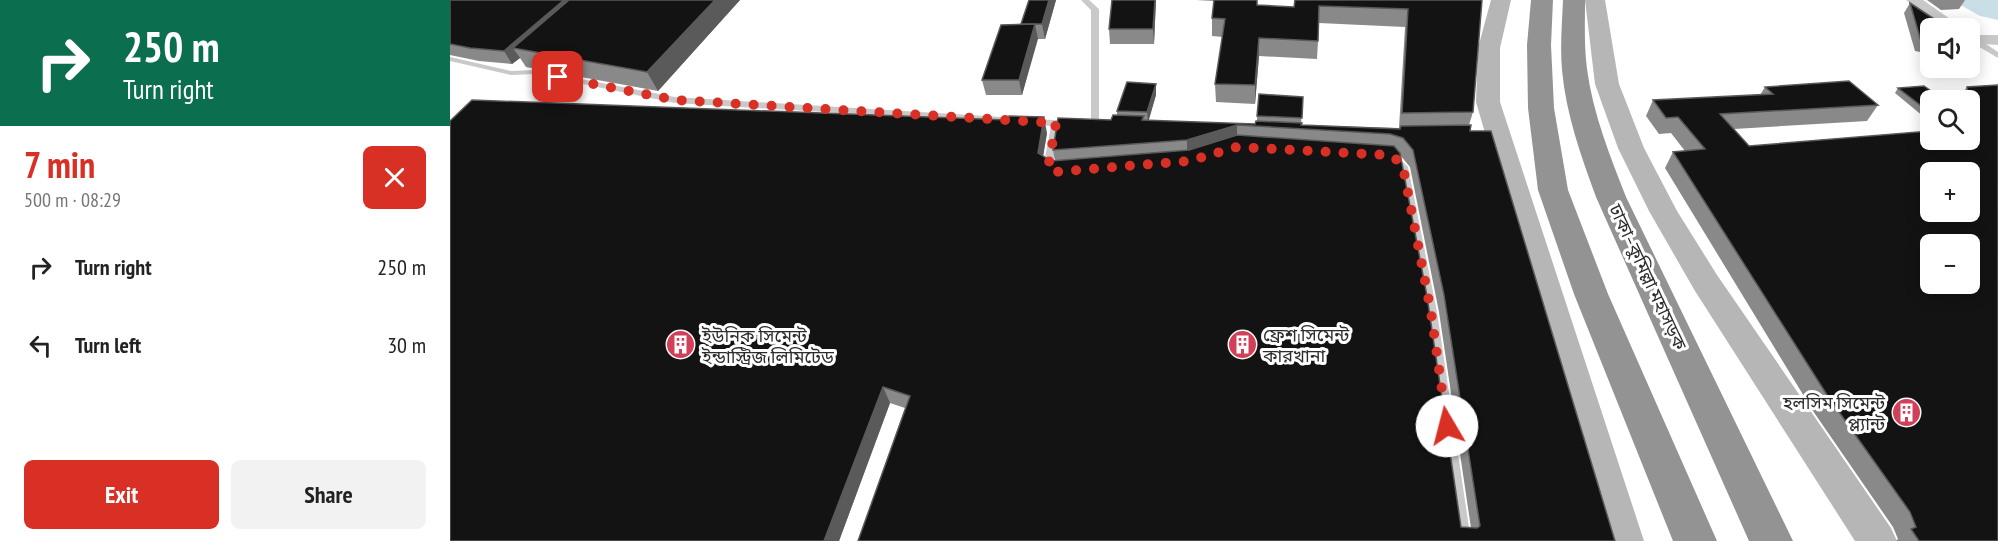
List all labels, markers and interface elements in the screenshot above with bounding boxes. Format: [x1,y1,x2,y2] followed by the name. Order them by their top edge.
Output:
[1920,18,1980,294] map controls
[1920,18,1980,78] button: sound
[123,19,220,74] text: 250 m
[24,24,102,102] icon: right
[532,51,583,102] pin
[541,60,574,93] icon: arrive
[123,72,214,106] text: Turn right
[1920,90,1980,150] button: search
[24,141,95,188] text: 7 min
[363,146,426,209] button: close
[1920,162,1980,222] button: +
[24,187,121,213] text: 500 m · 08:29
[1604,199,1692,354] street label: ঢাকা–কুমিল্লা মহাসড়ক
[1920,234,1980,294] button: −
[24,251,57,284] icon: right
[75,253,152,281] text: Turn right
[377,253,426,281] text: 250 m
[1262,323,1350,367] place label: ফ্রেশ সিমেন্ট কারখানা
[701,324,834,368] place label: ইউনিক সিমেন্ট ইন্ডাস্ট্রিজ লিমিটেড
[1226,328,1258,360] building icon: ফ্রেশ সিমেন্ট কারখানা
[24,329,57,362] icon: left
[665,329,697,361] building icon: ইউনিক সিমেন্ট ইন্ডাস্ট্রিজ লিমিটেড
[75,331,141,359] text: Turn left
[387,331,426,359] text: 30 m
[1782,391,1886,435] place label: হলসিম সিমেন্ট প্ল্যান্ট
[1415,394,1479,458] position arrow
[1890,396,1922,428] building icon: হলসিম সিমেন্ট প্ল্যান্ট
[24,460,219,529] button: Exit
[231,460,426,529] button: Share

